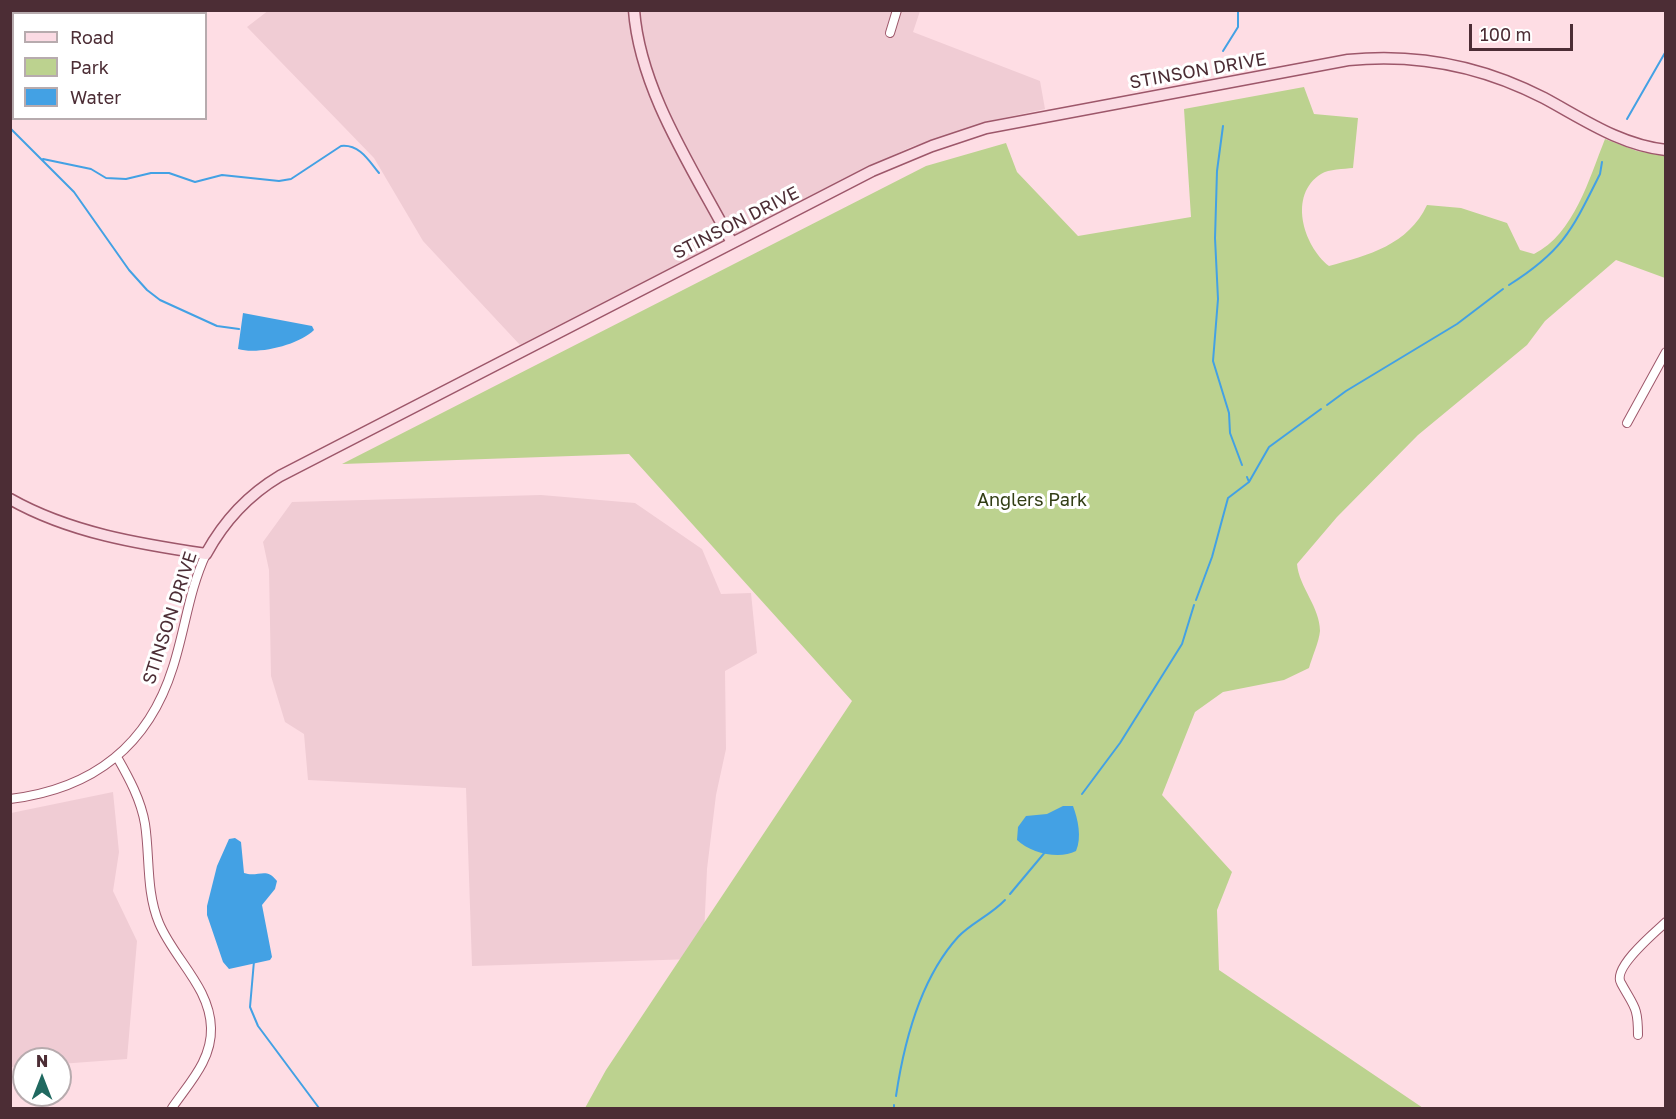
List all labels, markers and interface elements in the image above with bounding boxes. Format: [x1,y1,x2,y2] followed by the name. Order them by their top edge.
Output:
[12,12,207,120] legend
[1472,12,1576,50] scale bar
[1480,23,1531,45] text: 100 m
[70,26,114,48] text: Road
[1128,48,1268,94] street label: STINSON DRIVE
[70,56,109,78] text: Park
[70,86,121,108] text: Water
[669,182,803,264] street label: STINSON DRIVE
[977,489,1087,511] park label: Anglers Park
[138,549,202,687] street label: STINSON DRIVE
[12,1047,72,1107] north arrow
[36,1051,48,1071] text: N

